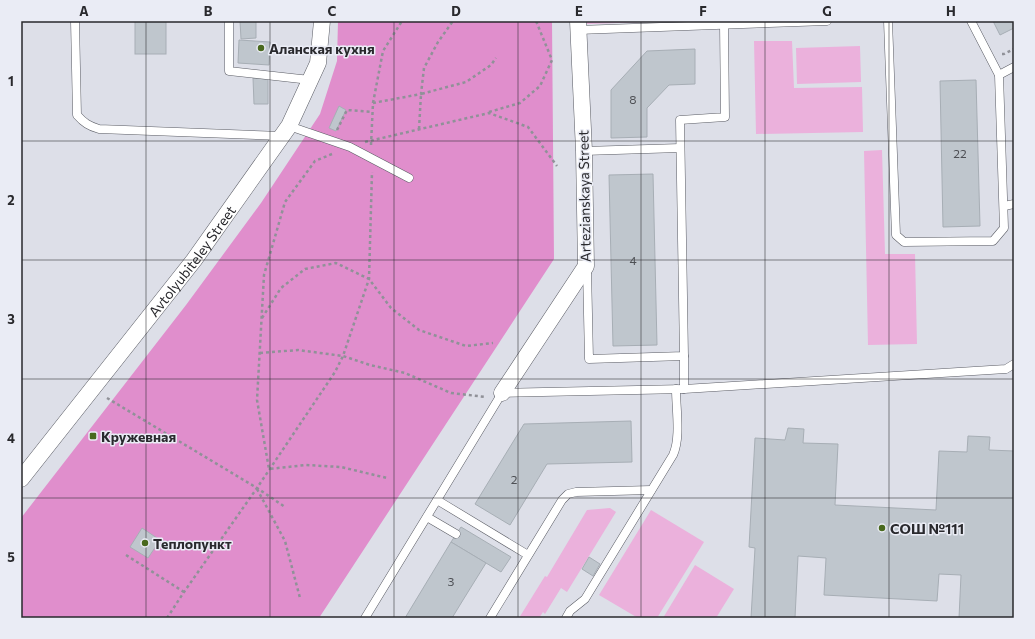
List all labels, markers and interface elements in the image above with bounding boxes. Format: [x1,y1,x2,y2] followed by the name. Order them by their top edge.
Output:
[79,3,89,19] text: A
[204,3,213,19] text: B
[328,3,337,19] text: C
[451,3,461,19] text: D
[575,3,583,19] text: E
[699,3,707,19] text: F
[822,3,832,19] text: G
[946,3,956,19] text: H
[269,40,375,57] place label: Аланская кухня
[256,43,266,53] marker: Аланская кухня
[8,73,14,89] text: 1
[629,92,637,106] house number: 8
[574,130,594,262] street label: Artezianskaya Street
[953,146,967,160] house number: 22
[7,192,15,208] text: 2
[144,202,239,320] street label: Avtolyubiteley Street
[629,253,637,267] house number: 4
[7,311,15,327] text: 3
[101,428,176,445] place label: Кружевная
[7,430,15,446] text: 4
[88,431,98,441] marker: Кружевная
[511,472,518,486] house number: 2
[890,520,964,537] place label: СОШ №111
[877,523,887,533] marker: СОШ №111
[153,535,232,552] place label: Теплопункт
[140,538,150,548] marker: Теплопункт
[7,549,15,565] text: 5
[448,574,455,588] house number: 3

